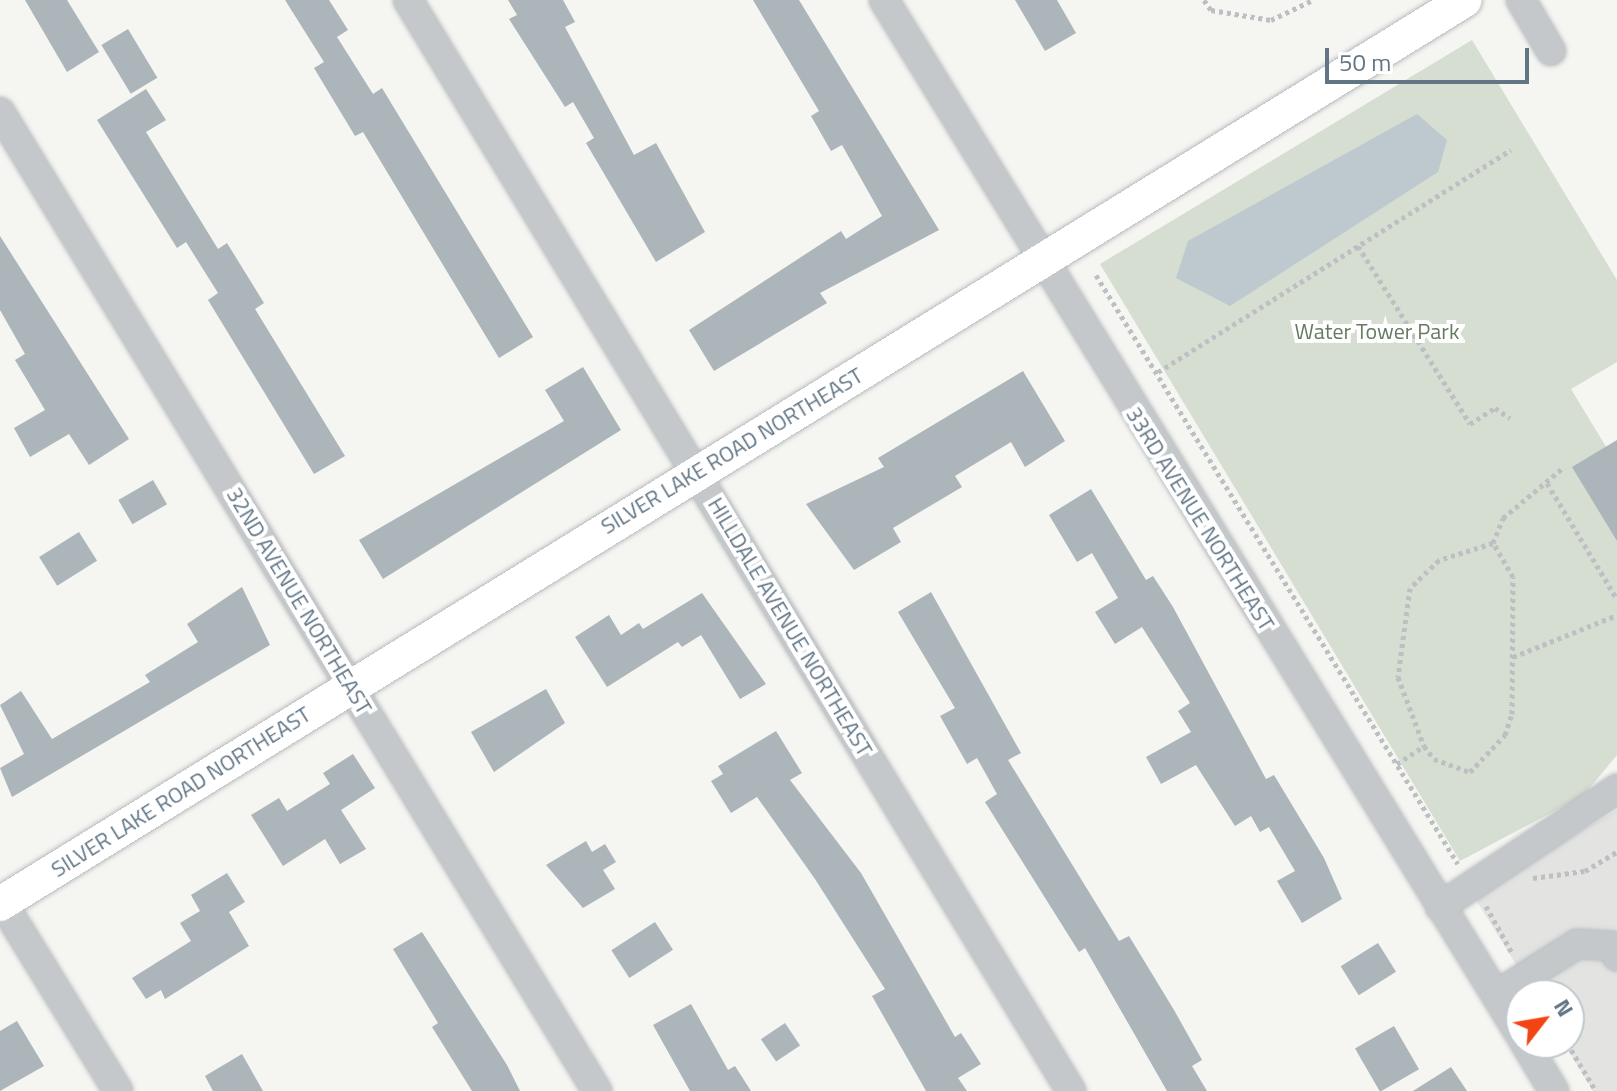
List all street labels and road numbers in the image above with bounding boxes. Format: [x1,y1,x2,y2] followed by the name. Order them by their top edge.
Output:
[596,362,868,540] street label: SILVER LAKE ROAD NORTHEAST
[1120,402,1280,636] street label: 33RD AVENUE NORTHEAST
[221,483,377,719] street label: 32ND AVENUE NORTHEAST
[702,493,878,761] street label: HILLDALE AVENUE NORTHEAST
[46,701,316,883] street label: SILVER LAKE ROAD NORTHEAST

